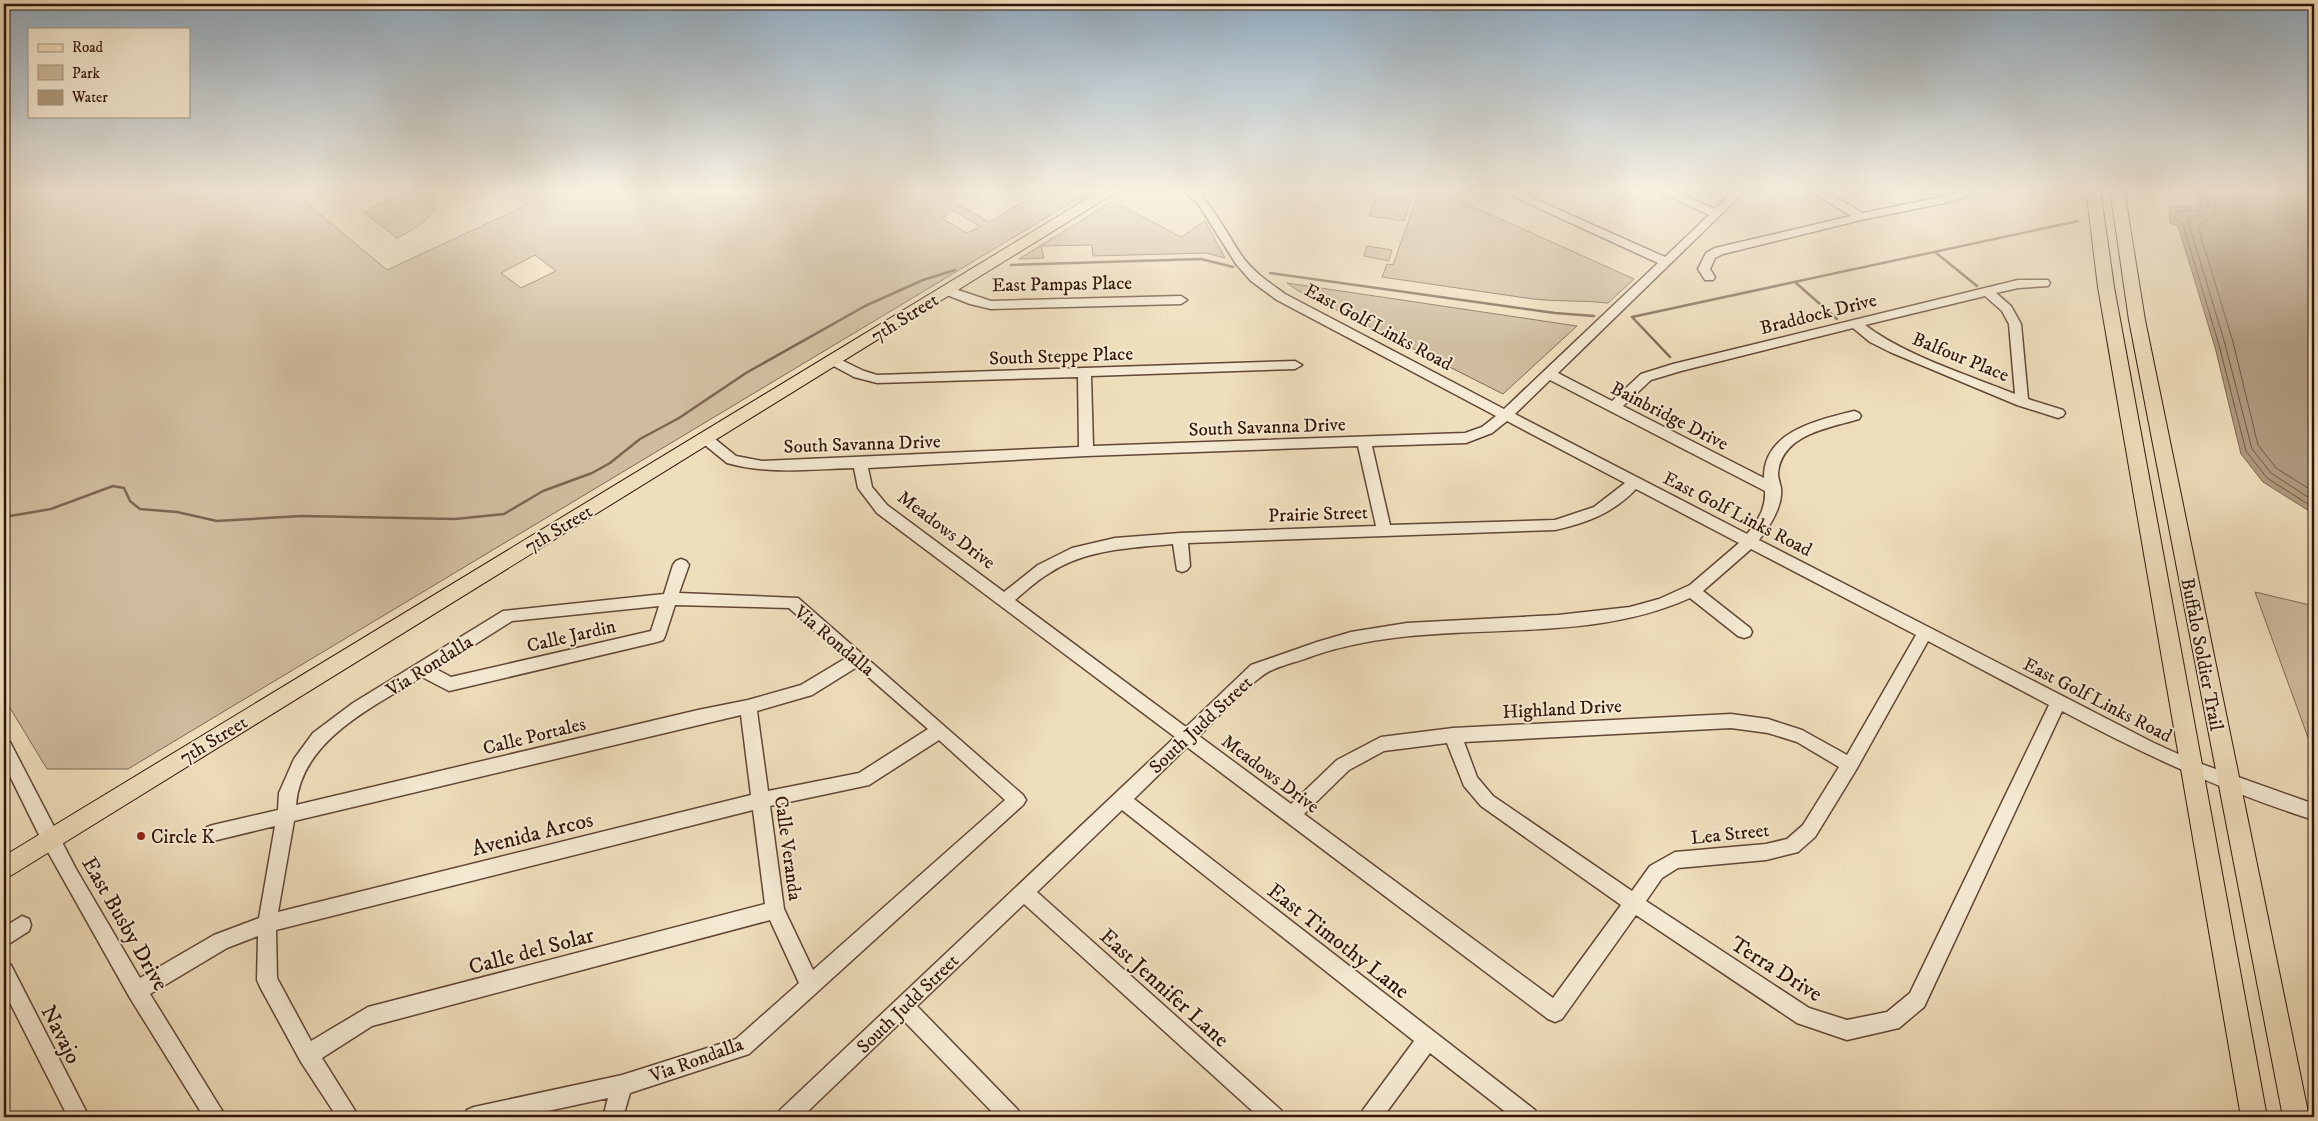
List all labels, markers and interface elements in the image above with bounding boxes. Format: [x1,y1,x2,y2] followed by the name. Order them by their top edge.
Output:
[28,28,190,118] legend
[72,38,104,57] text: Road
[72,64,101,83] text: Park
[71,88,108,107] text: Water
[992,272,1132,297] street label: East Pampas Place
[1300,279,1457,376] street label: East Golf Links Road
[867,289,943,348] street label: 7th Street
[1758,289,1879,340] street label: Braddock Drive
[1909,328,2012,387] street label: Balfour Place
[989,342,1134,371] street label: South Steppe Place
[1607,377,1732,456] street label: Bainbridge Drive
[1188,413,1346,442] street label: South Savanna Drive
[783,430,941,459] street label: South Savanna Drive
[1659,467,1816,562] street label: East Golf Links Road
[893,486,1000,575] street label: Meadows Drive
[521,500,597,558] street label: 7th Street
[1268,501,1368,528] street label: Prairie Street
[2175,576,2228,733] street label: Buffalo Soldier Trail
[788,600,879,681] street label: Via Rondalla
[525,615,618,658] street label: Calle Jardin
[381,631,477,702] street label: Via Rondalla
[2019,653,2176,748] street label: East Golf Links Road
[1145,671,1257,779] street label: South Judd Street
[1502,695,1623,724] street label: Highland Drive
[176,711,252,769] street label: 7th Street
[481,713,588,760] street label: Calle Portales
[1217,730,1324,819] street label: Meadows Drive
[769,794,806,902] street label: Calle Veranda
[469,806,596,863] street label: Avenida Arcos
[1690,819,1770,850] street label: Lea Street
[151,826,215,849] place label: Circle K
[135,830,147,842] marker: Circle K
[75,852,174,996] street label: East Busby Drive
[1262,877,1414,1005] street label: East Timothy Lane
[466,922,598,981] street label: Calle del Solar
[1094,923,1234,1053] street label: East Jennifer Lane
[1725,931,1827,1008] street label: Terra Drive
[852,950,964,1059] street label: South Judd Street
[35,1001,87,1068] street label: Navajo
[646,1033,746,1088] street label: Via Rondalla

